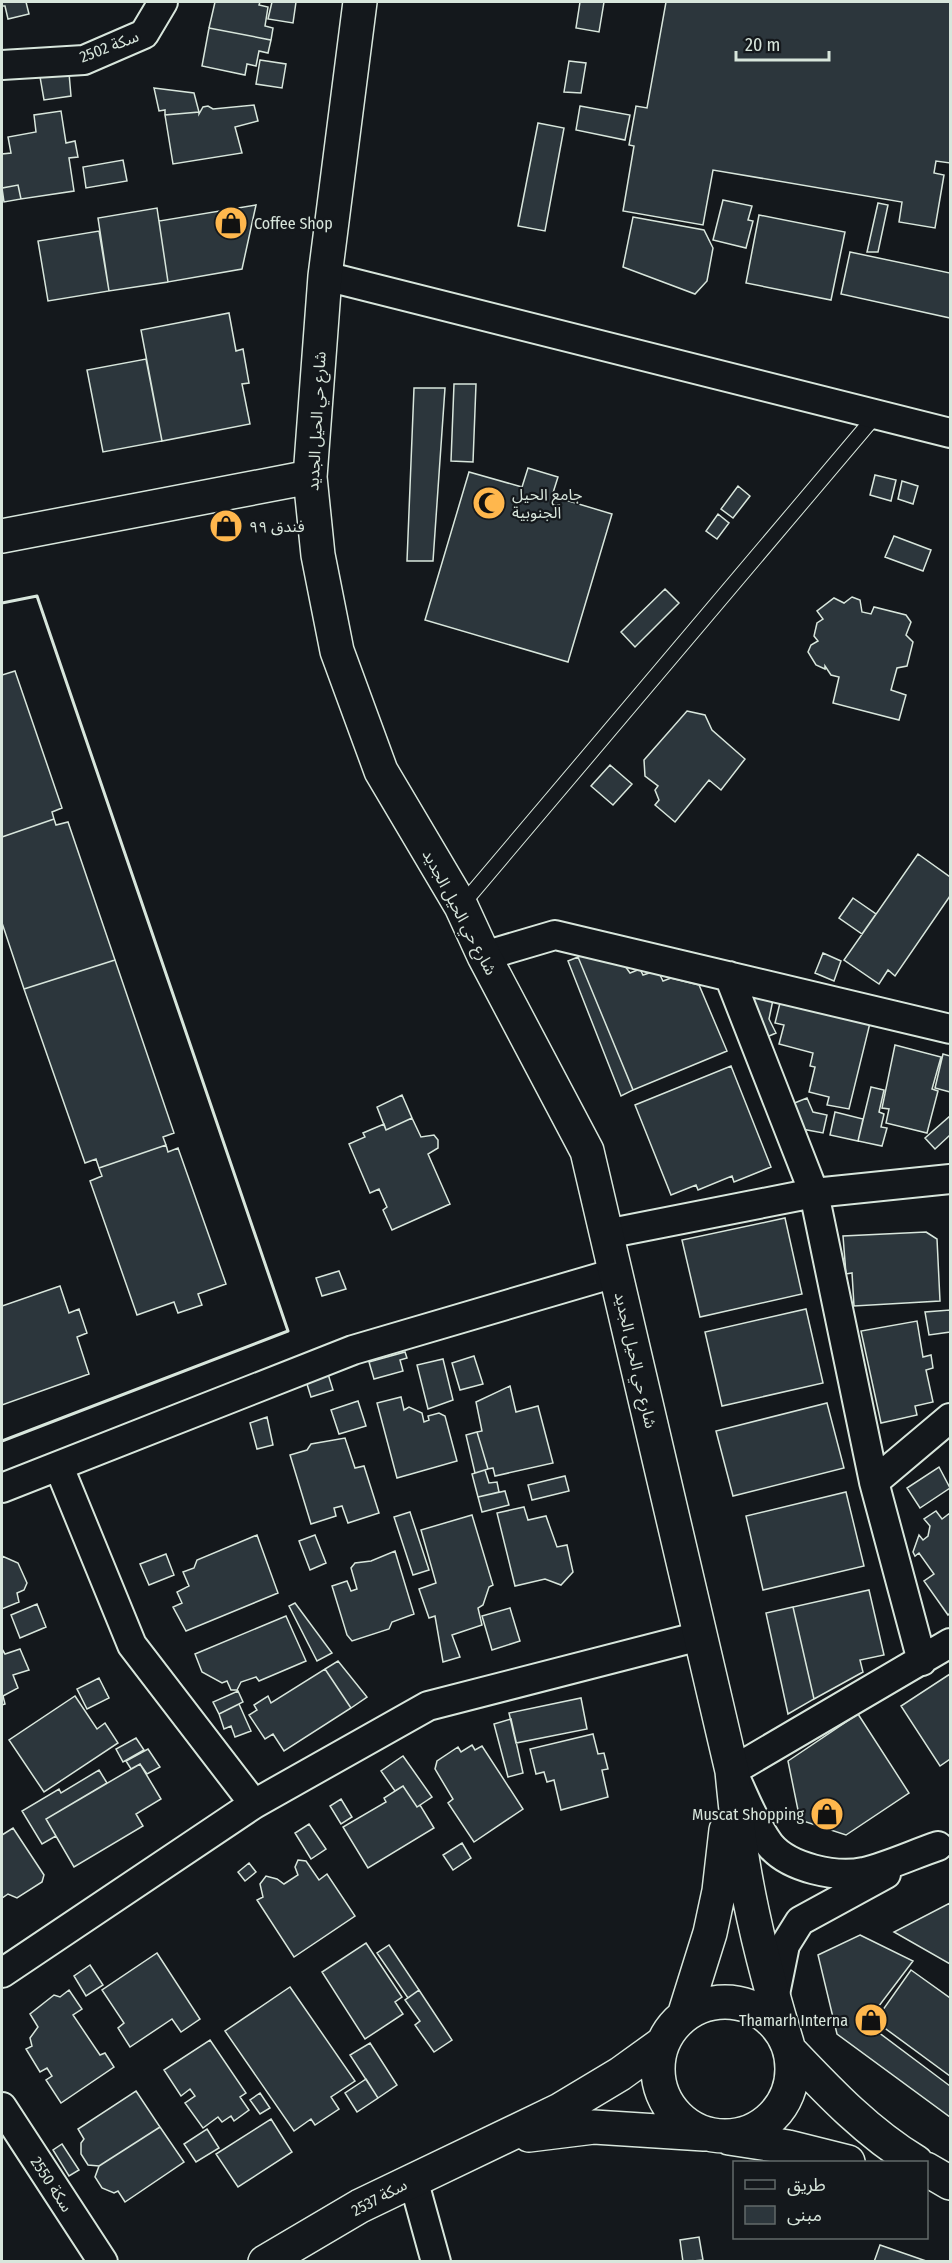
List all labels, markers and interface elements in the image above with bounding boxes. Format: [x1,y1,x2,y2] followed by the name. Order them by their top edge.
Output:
[736,24,829,62] scale bar
[77,27,141,66] street label: سكة 2502
[745,34,780,56] text: 20 m
[213,205,249,241] shop icon: Coffee Shop
[254,214,333,233] place label: Coffee Shop
[303,351,333,491] street label: شارع حي الحيل الجديد
[471,485,507,521] mosque icon: جامع الحيل الجنوبية
[512,485,583,522] place label: جامع الحيل الجنوبية
[208,508,244,544] shop icon: فندق ٩٩
[249,517,305,536] place label: فندق ٩٩
[416,846,501,980] street label: شارع حي الحيل الجديد
[608,1290,660,1431] street label: شارع حي الحيل الجديد
[809,1796,845,1832] shop icon: Muscat Shopping
[692,1805,804,1824] place label: Muscat Shopping
[853,2002,889,2038] shop icon: Thamarh Interna
[739,2011,848,2030] place label: Thamarh Interna
[27,2153,76,2216] street label: سكة 2550
[733,2161,928,2239] legend
[787,2174,826,2196] text: طريق
[348,2175,410,2220] street label: سكة 2537
[787,2204,822,2226] text: مبنى

